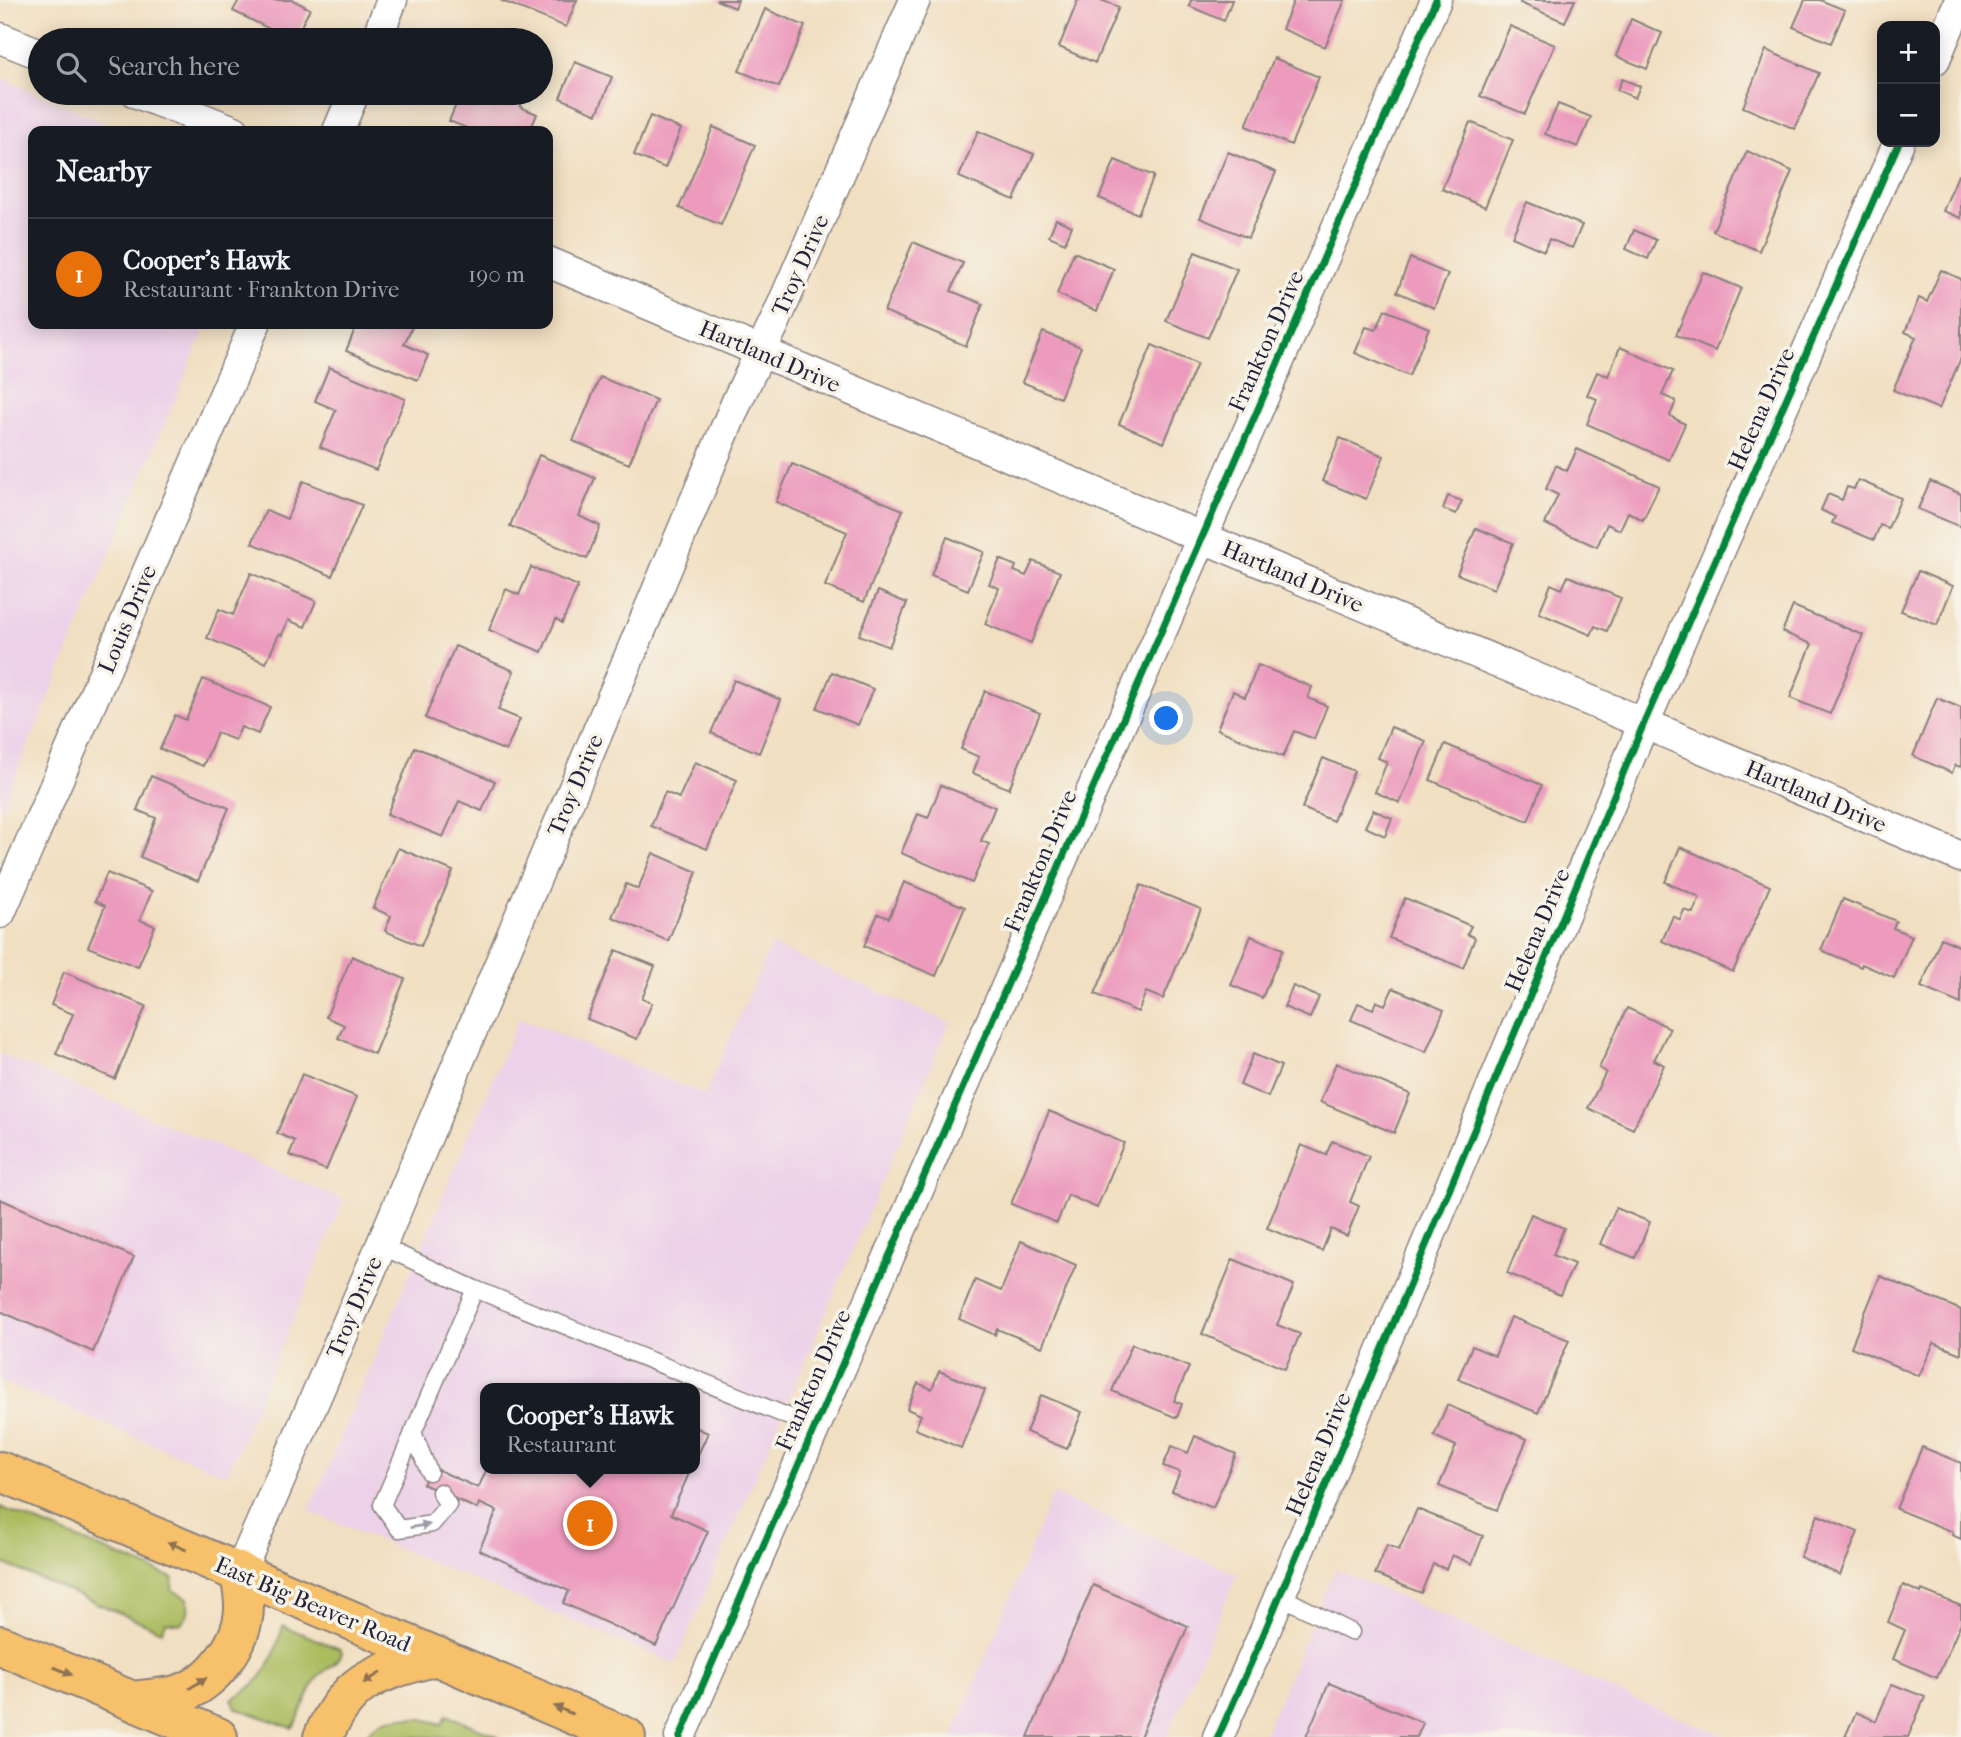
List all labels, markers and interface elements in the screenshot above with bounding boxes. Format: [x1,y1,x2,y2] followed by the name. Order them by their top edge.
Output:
[1877,21,1940,147] map controls
[1877,21,1940,84] button: +
[28,28,553,105] search box
[52,48,90,86] icon: search
[108,51,240,82] text: Search here
[1877,84,1940,147] button: −
[56,154,151,189] text: Nearby
[766,210,835,320] street label: Troy Drive
[123,245,290,276] text: Cooper's Hawk
[75,261,83,288] text: 1
[468,261,525,288] text: 190 m
[1223,266,1310,416] street label: Frankton Drive
[123,276,400,303] text: Restaurant · Frankton Drive
[695,315,845,398] street label: Hartland Drive
[1722,343,1801,475] street label: Helena Drive
[1218,535,1368,618] street label: Hartland Drive
[93,561,162,677] street label: Louis Drive
[1149,701,1183,735] your location
[542,730,609,840] street label: Troy Drive
[1741,755,1891,838] street label: Hartland Drive
[998,786,1083,936] street label: Frankton Drive
[1499,864,1576,996] street label: Helena Drive
[321,1252,388,1362] street label: Troy Drive
[770,1305,857,1455] street label: Frankton Drive
[480,1383,700,1474] popup
[1280,1388,1357,1520] street label: Helena Drive
[507,1400,673,1431] text: Cooper's Hawk
[507,1431,616,1458] text: Restaurant
[567,1497,613,1549] pin: 1
[409,1520,431,1531] one-way arrow
[166,1540,187,1551] one-way arrow
[211,1551,415,1658] street label: East Big Beaver Road
[53,1666,74,1677] one-way arrow
[363,1672,382,1685] one-way arrow
[188,1677,207,1689] one-way arrow
[553,1704,573,1716] one-way arrow

